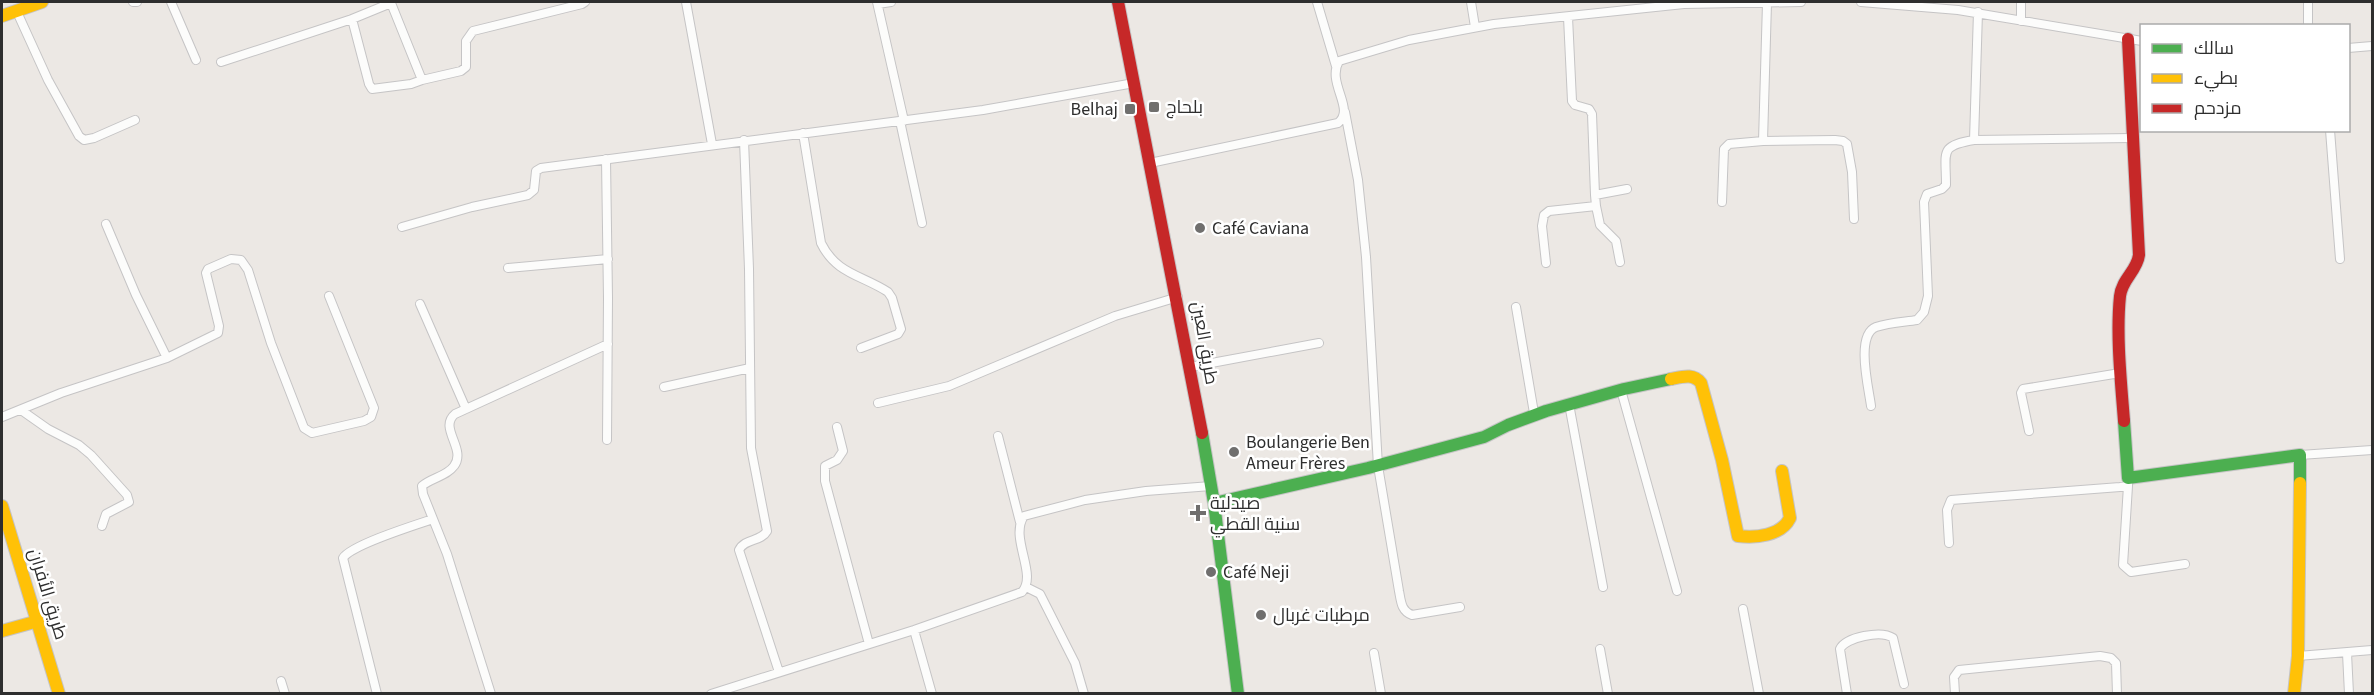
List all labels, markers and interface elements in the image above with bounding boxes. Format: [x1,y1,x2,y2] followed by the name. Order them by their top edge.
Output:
[2140,24,2350,132] legend
[2194,36,2234,61] text: سالك
[2194,66,2238,92] text: بطيء
[1166,95,1203,120] place label: بلحاج
[2194,96,2242,121] text: مزدحم
[1071,97,1118,122] place label: Belhaj
[1147,100,1161,114] marker: بلحاج
[1123,102,1137,116] marker: Belhaj
[1212,216,1309,241] place label: Café Caviana
[1193,221,1207,235] marker: Café Caviana
[1185,300,1224,387] street label: طريق العين
[1246,430,1370,476] place label: Boulangerie Ben Ameur Frères
[1227,445,1241,459] marker: Boulangerie Ben Ameur Frères
[1210,491,1300,538] place label: صيدلية سنية القطي
[1191,506,1205,520] marker: صيدلية سنية القطي
[22,545,73,643] street label: طريق الأفران
[1223,560,1289,585] place label: Café Neji
[1204,565,1218,579] marker: Café Neji
[1273,603,1370,628] place label: مرطبات غربال
[1254,608,1268,622] marker: مرطبات غربال

